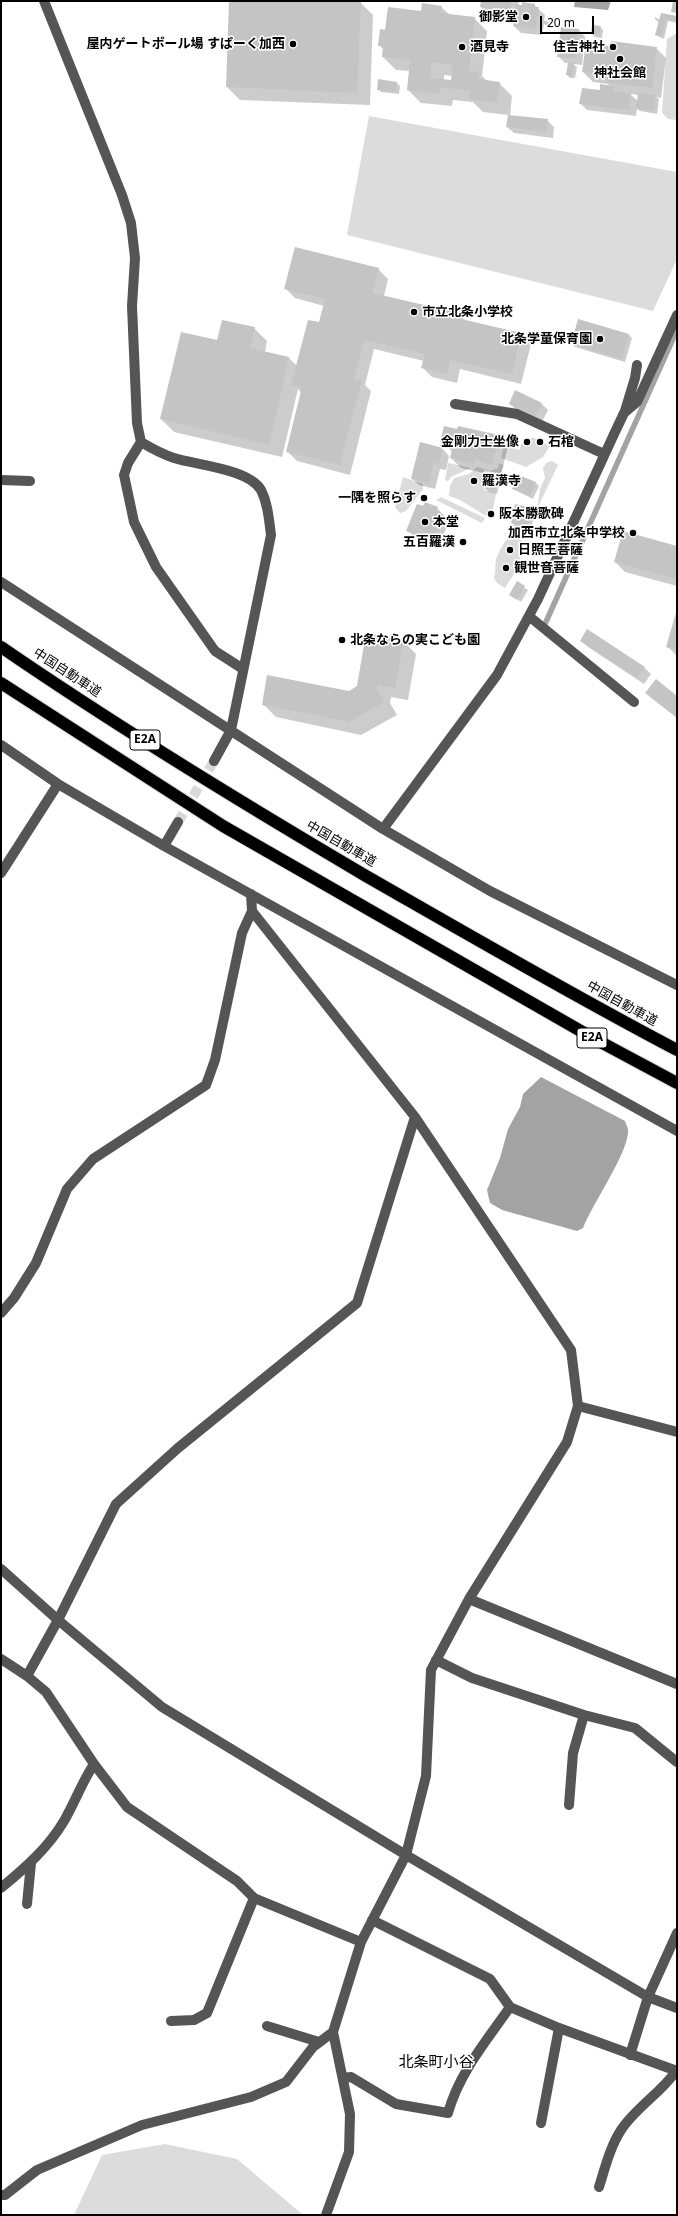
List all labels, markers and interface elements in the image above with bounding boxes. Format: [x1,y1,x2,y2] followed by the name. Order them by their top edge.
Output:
[542,8,596,34] scale bar
[479,9,518,25] place label: 御影堂
[521,12,531,22] marker: 御影堂
[547,14,575,31] text: 20 m
[87,36,285,52] place label: 屋内ゲートボール場 すぱーく加西
[288,39,298,49] marker: 屋内ゲートボール場 すぱーく加西
[470,39,509,55] place label: 酒見寺
[553,39,605,55] place label: 住吉神社
[457,42,467,52] marker: 酒見寺
[608,42,618,52] marker: 住吉神社
[615,54,625,64] marker: 神社会館
[594,65,646,81] place label: 神社会館
[422,304,513,320] place label: 市立北条小学校
[409,307,419,317] marker: 市立北条小学校
[501,331,592,347] place label: 北条学童保育園
[595,334,605,344] marker: 北条学童保育園
[441,434,519,450] place label: 金剛力士坐像
[548,434,574,450] place label: 石棺
[522,437,532,447] marker: 金剛力士坐像
[535,437,545,447] marker: 石棺
[482,473,521,489] place label: 羅漢寺
[469,476,479,486] marker: 羅漢寺
[338,490,416,506] place label: 一隅を照らす
[419,493,429,503] marker: 一隅を照らす
[499,506,564,522] place label: 阪本勝歌碑
[486,509,496,519] marker: 阪本勝歌碑
[433,514,459,530] place label: 本堂
[420,517,430,527] marker: 本堂
[508,525,625,541] place label: 加西市立北条中学校
[628,528,638,538] marker: 加西市立北条中学校
[403,534,455,550] place label: 五百羅漢
[458,537,468,547] marker: 五百羅漢
[518,542,583,558] place label: 日照王菩薩
[505,545,515,555] marker: 日照王菩薩
[514,560,579,576] place label: 観世音菩薩
[501,563,511,573] marker: 観世音菩薩
[350,632,480,648] place label: 北条ならの実こども園
[337,635,347,645] marker: 北条ならの実こども園
[30,645,104,701] street label: 中国自動車道
[130,730,160,750] road number: E2A
[303,818,379,870] street label: 中国自動車道
[584,978,660,1030] street label: 中国自動車道
[577,1028,607,1048] road number: E2A
[399,2054,473,2072] district label: 北条町小谷

